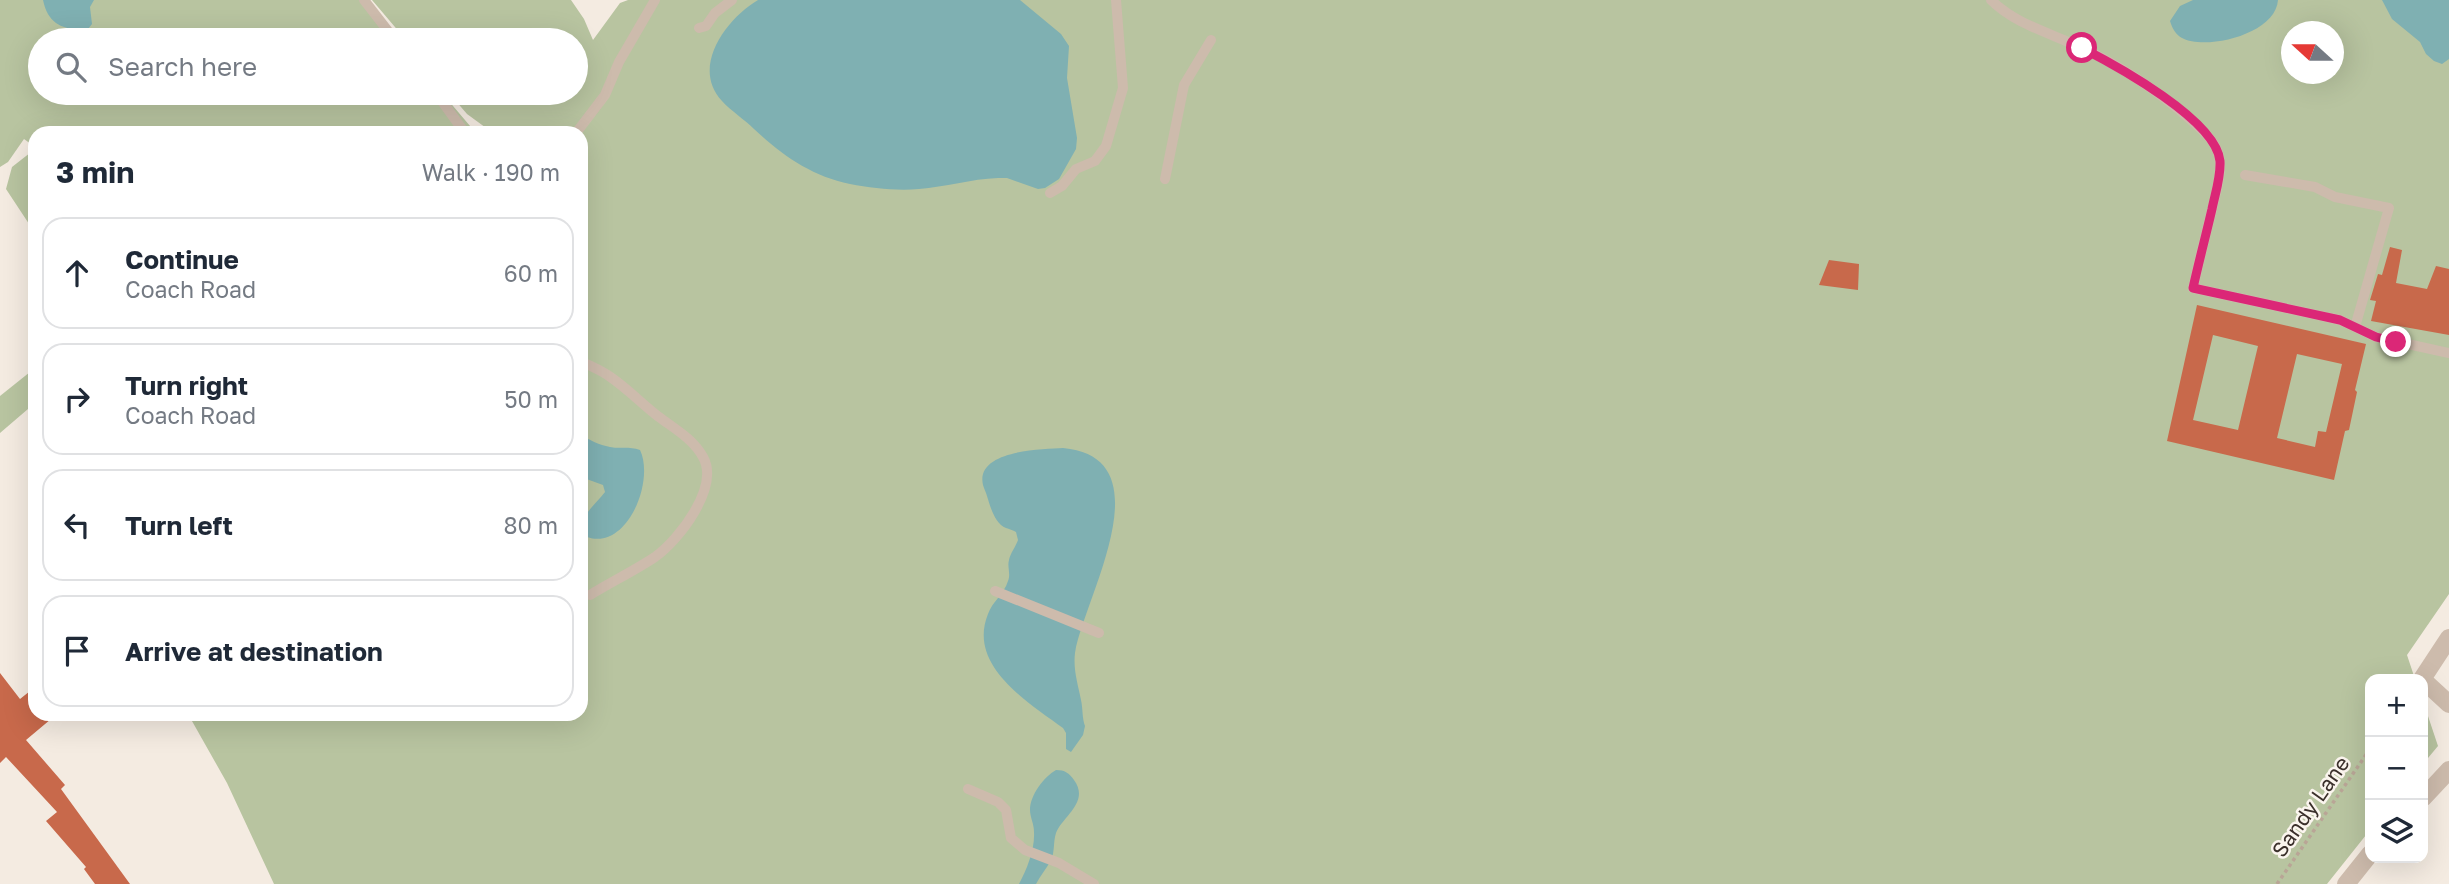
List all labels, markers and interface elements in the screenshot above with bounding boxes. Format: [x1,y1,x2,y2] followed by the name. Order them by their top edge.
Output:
[2281,21,2344,84] north arrow
[28,28,588,105] search box
[2066,32,2097,63] route start
[52,48,90,86] icon: search
[108,51,257,82] text: Search here
[56,154,134,190] text: 3 min
[422,158,560,186] text: Walk · 190 m
[125,244,239,275] text: Continue
[58,254,96,292] icon: ahead
[504,259,558,287] text: 60 m
[125,275,256,303] text: Coach Road
[2380,326,2411,357] route end
[125,370,248,401] text: Turn right
[58,380,96,418] icon: right
[504,385,558,413] text: 50 m
[125,401,256,429] text: Coach Road
[58,506,96,544] icon: left
[125,510,233,541] text: Turn left
[504,511,558,539] text: 80 m
[58,632,96,670] icon: arrive
[125,636,383,667] text: Arrive at destination
[2365,674,2428,863] map controls
[2365,674,2428,737] button: +
[2365,737,2428,800] button: −
[2266,751,2354,862] street label: Sandy Lane
[2365,800,2428,863] button: layers

